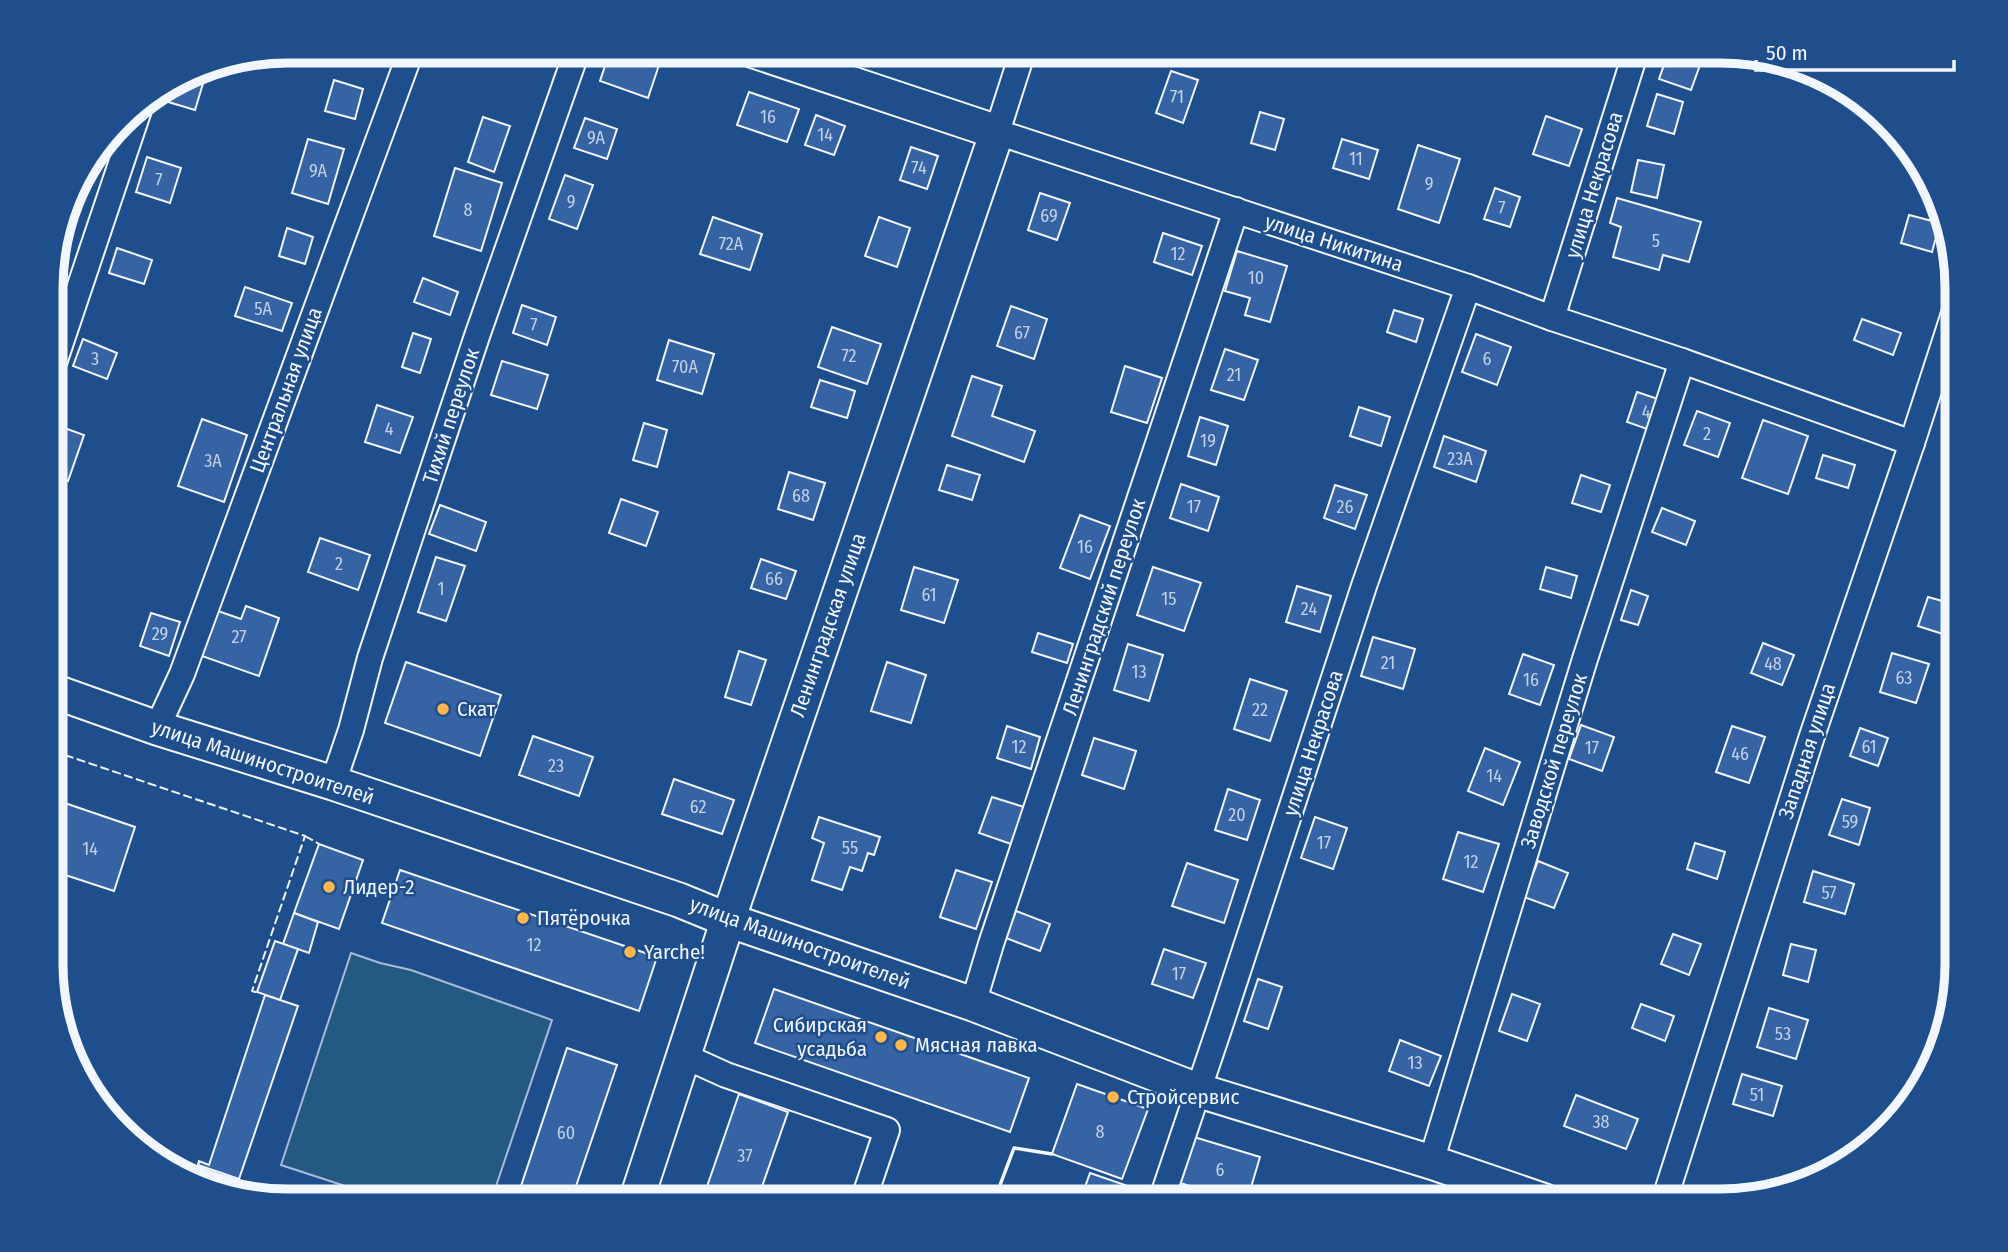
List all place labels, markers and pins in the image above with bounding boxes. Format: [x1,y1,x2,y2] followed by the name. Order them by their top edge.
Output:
[457,696,496,722] place label: Скат
[435,701,451,717] marker: Скат
[343,874,414,900] place label: Лидер-2
[321,879,337,895] marker: Лидер-2
[537,905,631,931] place label: Пятёрочка
[515,910,531,926] marker: Пятёрочка
[644,939,705,965] place label: Yarche!
[622,944,638,960] marker: Yarche!
[773,1012,867,1062] place label: Сибирская усадьба
[873,1029,889,1045] marker: Сибирская усадьба
[915,1032,1038,1058] place label: Мясная лавка
[893,1037,909,1053] marker: Мясная лавка
[1127,1084,1240,1110] place label: Стройсервис
[1105,1089,1121,1105] marker: Стройсервис

